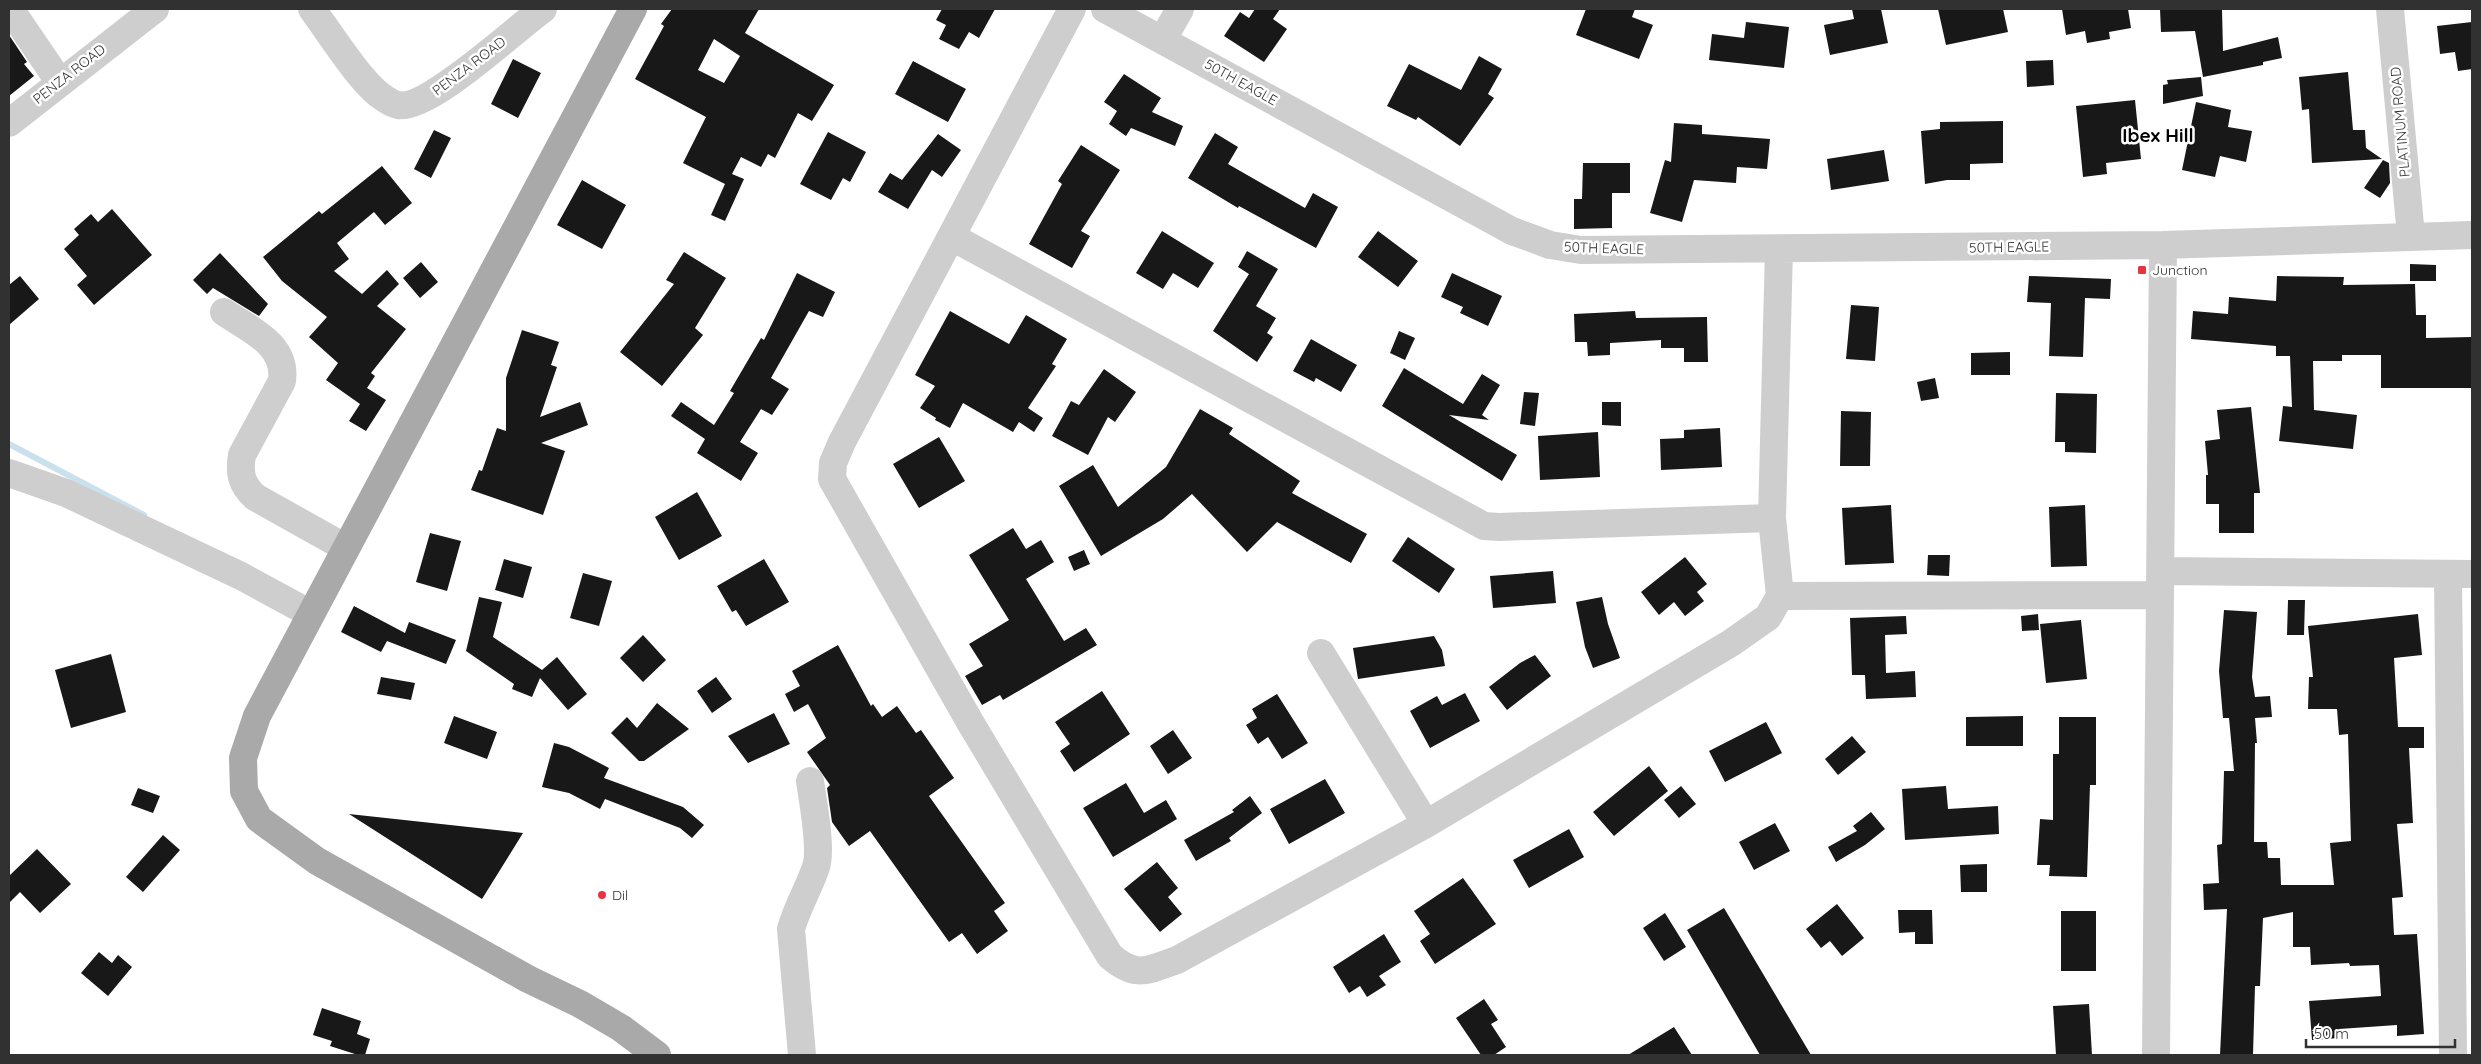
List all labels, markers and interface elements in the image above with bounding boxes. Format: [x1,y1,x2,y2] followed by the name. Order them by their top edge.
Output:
[429,33,509,99] street label: PENZA ROAD
[29,40,109,108] street label: PENZA ROAD
[1202,55,1280,109] street label: 50TH EAGLE
[2386,66,2414,178] street label: PLATINUM ROAD
[2122,123,2194,147] district label: Ibex Hill
[1969,237,2049,257] street label: 50TH EAGLE
[1564,238,1644,258] street label: 50TH EAGLE
[2152,261,2208,279] place label: Junction
[2136,264,2148,276] marker: Junction
[612,886,628,904] place label: Dil
[596,889,608,901] marker: Dil
[2306,1016,2455,1048] scale bar
[2314,1024,2349,1043] text: 50 m

